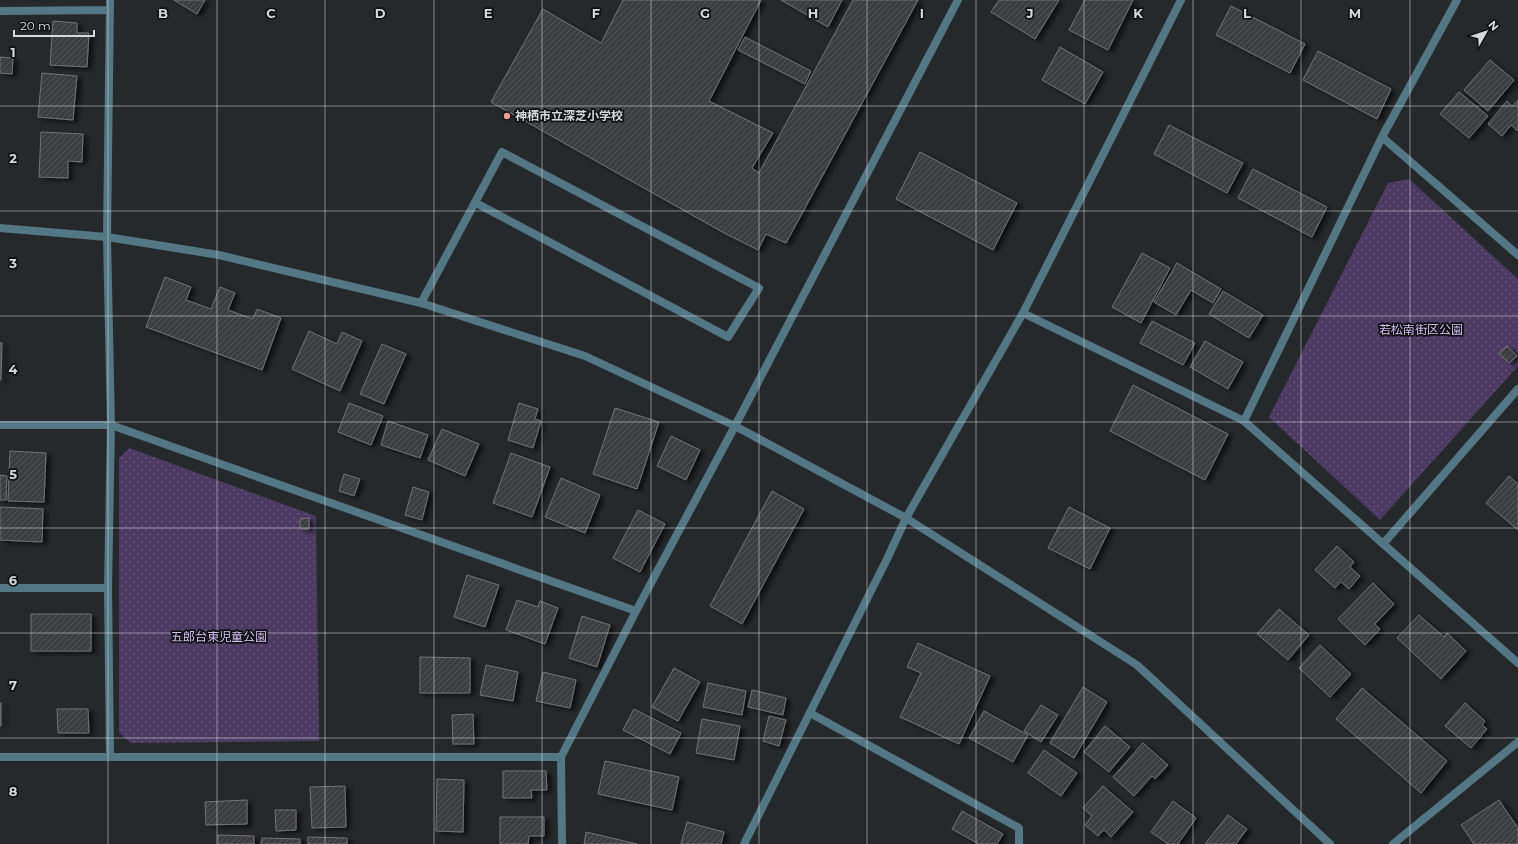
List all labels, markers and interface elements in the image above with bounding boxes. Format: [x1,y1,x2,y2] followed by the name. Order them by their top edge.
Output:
[158,5,168,21] text: B
[266,5,276,21] text: C
[375,5,386,21] text: D
[484,5,493,21] text: E
[592,5,600,21] text: F
[700,5,710,21] text: G
[808,5,818,21] text: H
[920,5,924,21] text: I
[1025,5,1034,21] text: J
[1133,5,1143,21] text: K
[1243,5,1251,21] text: L
[1349,5,1361,21] text: M
[14,12,94,38] scale bar
[1466,12,1506,52] north arrow
[20,18,51,33] text: 20 m
[1486,18,1502,34] text: N
[10,44,16,60] text: 1
[515,108,623,123] place label: 神栖市立深芝小学校
[502,111,512,121] marker: 神栖市立深芝小学校
[9,150,17,166] text: 2
[8,255,17,271] text: 3
[1379,322,1463,337] park label: 若松南街区公園
[9,361,18,377] text: 4
[9,466,17,482] text: 5
[9,572,18,588] text: 6
[171,629,267,644] park label: 五郎台東児童公園
[9,677,17,693] text: 7
[9,783,18,799] text: 8

